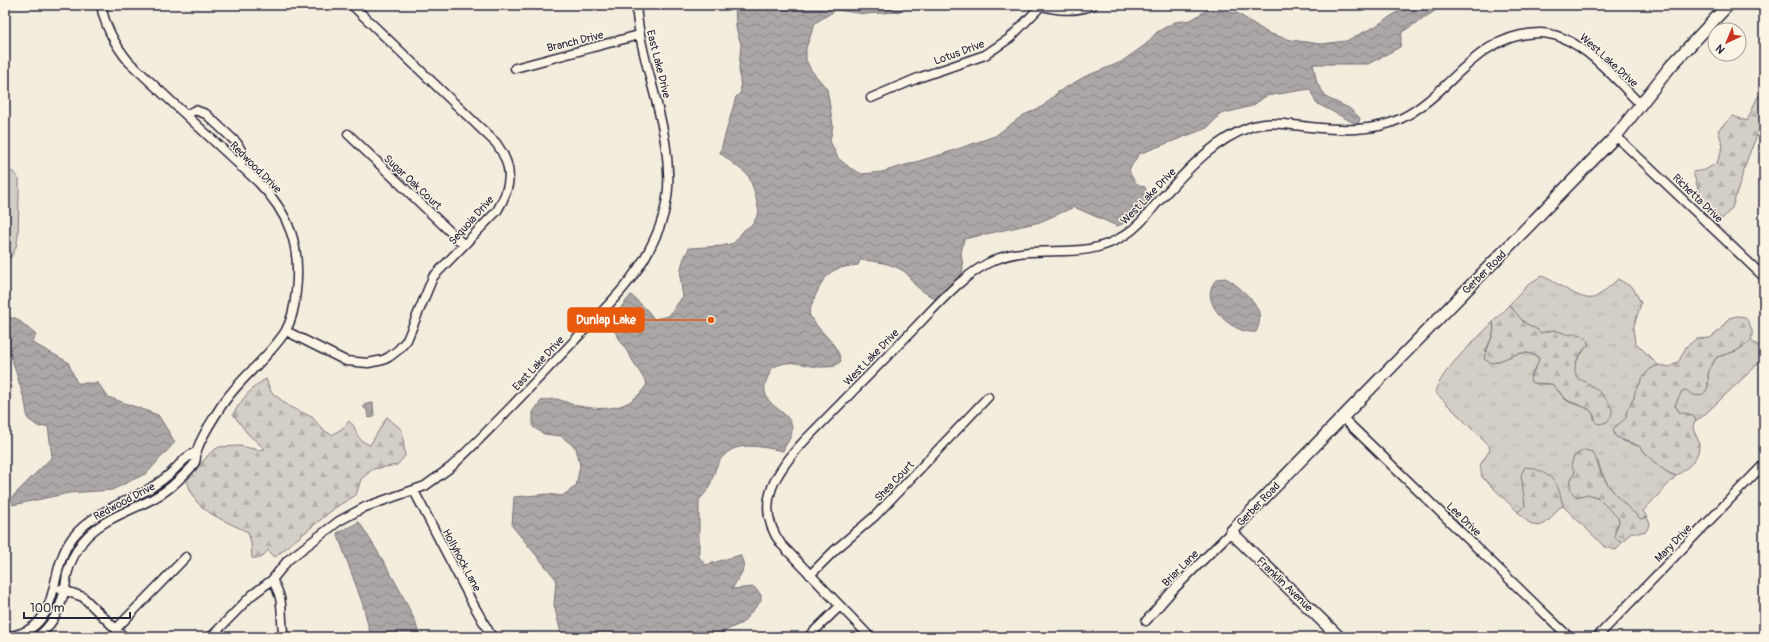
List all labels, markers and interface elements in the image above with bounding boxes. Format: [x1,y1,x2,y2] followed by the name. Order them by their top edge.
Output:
[1707,22,1747,62] north arrow
[546,28,605,55] street label: Branch Drive
[644,29,673,100] street label: East Lake Drive
[1577,31,1641,90] street label: West Lake Drive
[932,37,987,68] street label: Lotus Drive
[1713,41,1728,56] text: N
[227,139,285,196] street label: Redwood Drive
[381,152,445,213] street label: Sugar Oak Court
[1118,165,1179,227] street label: West Lake Drive
[1670,171,1726,226] street label: Richetta Drive
[446,193,497,247] street label: Sequoia Drive
[1460,248,1509,297] street label: Gerber Road
[568,308,644,332] callout: Dunlap Lake
[576,313,637,328] text: Dunlap Lake
[841,326,902,388] street label: West Lake Drive
[510,333,567,393] street label: East Lake Drive
[872,458,917,504] street label: Shea Court
[1234,479,1283,529] street label: Gerber Road
[91,480,158,523] street label: Redwood Drive
[1444,500,1484,539] street label: Lee Drive
[1652,521,1695,565] street label: Mary Drive
[440,527,484,594] street label: Hollyhock Lane
[1159,547,1202,589] street label: Briar Lane
[1254,554,1316,615] street label: Franklin Avenue
[24,594,130,620] scale bar
[30,601,65,616] text: 100 m

